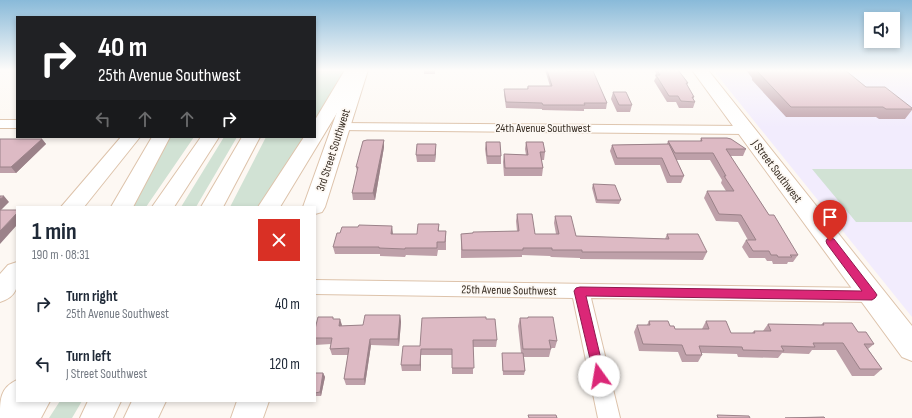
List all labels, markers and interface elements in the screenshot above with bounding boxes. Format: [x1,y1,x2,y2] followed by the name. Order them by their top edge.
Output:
[864,12,900,48] map controls
[864,12,900,48] button: sound
[98,31,147,64] text: 40 m
[32,32,84,84] icon: right
[98,65,241,86] text: 25th Avenue Southwest
[313,107,354,193] street label: 3rd Street Southwest
[92,108,114,130] icon: left
[134,108,156,130] icon: ahead
[176,108,198,130] icon: ahead
[218,108,240,130] icon: right
[495,121,591,136] street label: 24th Avenue Southwest
[747,136,805,206] street label: J Street Southwest
[813,200,847,241] pin
[819,206,841,228] icon: arrive
[32,217,77,246] text: 1 min
[258,219,300,261] button: close
[32,247,89,263] text: 190 m · 08:31
[461,282,557,299] street label: 25th Avenue Southwest
[66,287,118,306] text: Turn right
[32,293,54,315] icon: right
[275,295,300,314] text: 40 m
[66,306,169,322] text: 25th Avenue Southwest
[66,347,111,366] text: Turn left
[32,353,54,375] icon: left
[270,355,300,374] text: 120 m
[578,355,620,397] position arrow
[66,366,147,382] text: J Street Southwest

